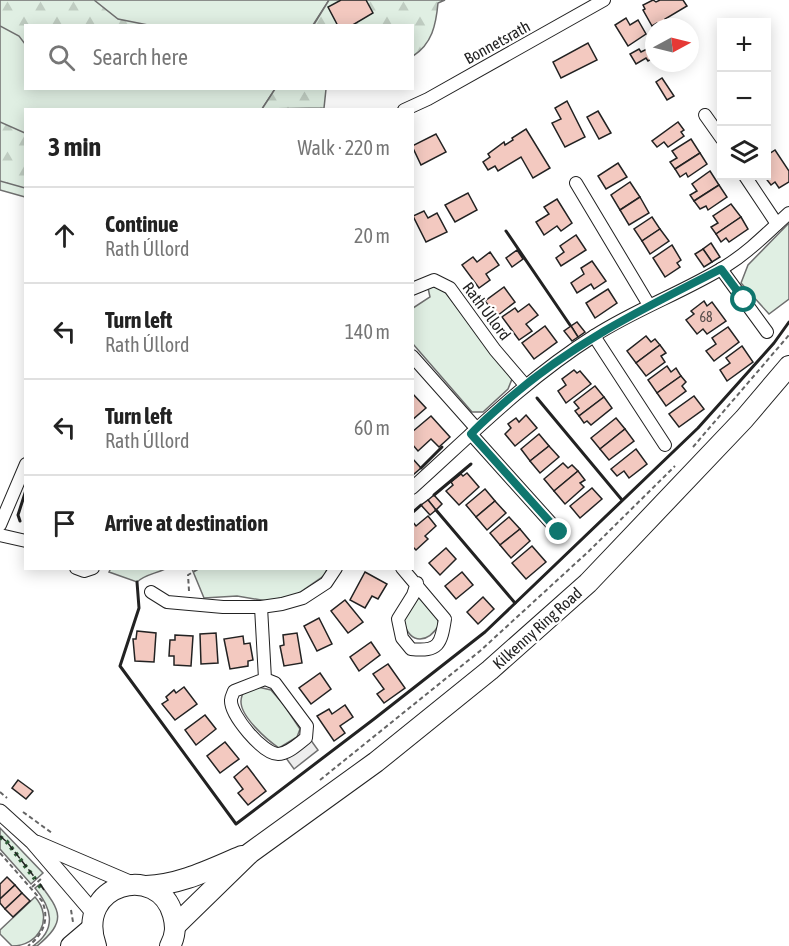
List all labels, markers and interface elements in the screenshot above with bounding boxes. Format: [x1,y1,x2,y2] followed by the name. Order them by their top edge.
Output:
[461,17,533,67] street label: Bonnetsrath
[645,18,699,72] north arrow
[717,18,771,180] map controls
[717,18,771,72] button: +
[24,24,414,90] search box
[45,41,78,74] icon: search
[93,44,188,70] text: Search here
[717,72,771,126] button: −
[717,126,771,180] button: layers
[48,132,101,162] text: 3 min
[298,136,390,159] text: Walk · 220 m
[105,211,179,237] text: Continue
[48,219,81,252] icon: ahead
[354,224,390,247] text: 20 m
[105,237,189,260] text: Rath Úllord
[459,279,515,343] street label: Rath Úllord
[730,286,756,312] route start
[105,307,172,333] text: Turn left
[699,309,713,325] house number: 68
[48,315,81,348] icon: left
[345,320,390,343] text: 140 m
[105,333,189,356] text: Rath Úllord
[105,403,172,429] text: Turn left
[48,411,81,444] icon: left
[354,416,390,439] text: 60 m
[105,429,189,452] text: Rath Úllord
[48,507,81,540] icon: arrive
[105,510,268,536] text: Arrive at destination
[545,518,571,544] route end
[489,583,586,673] street label: Kilkenny Ring Road

